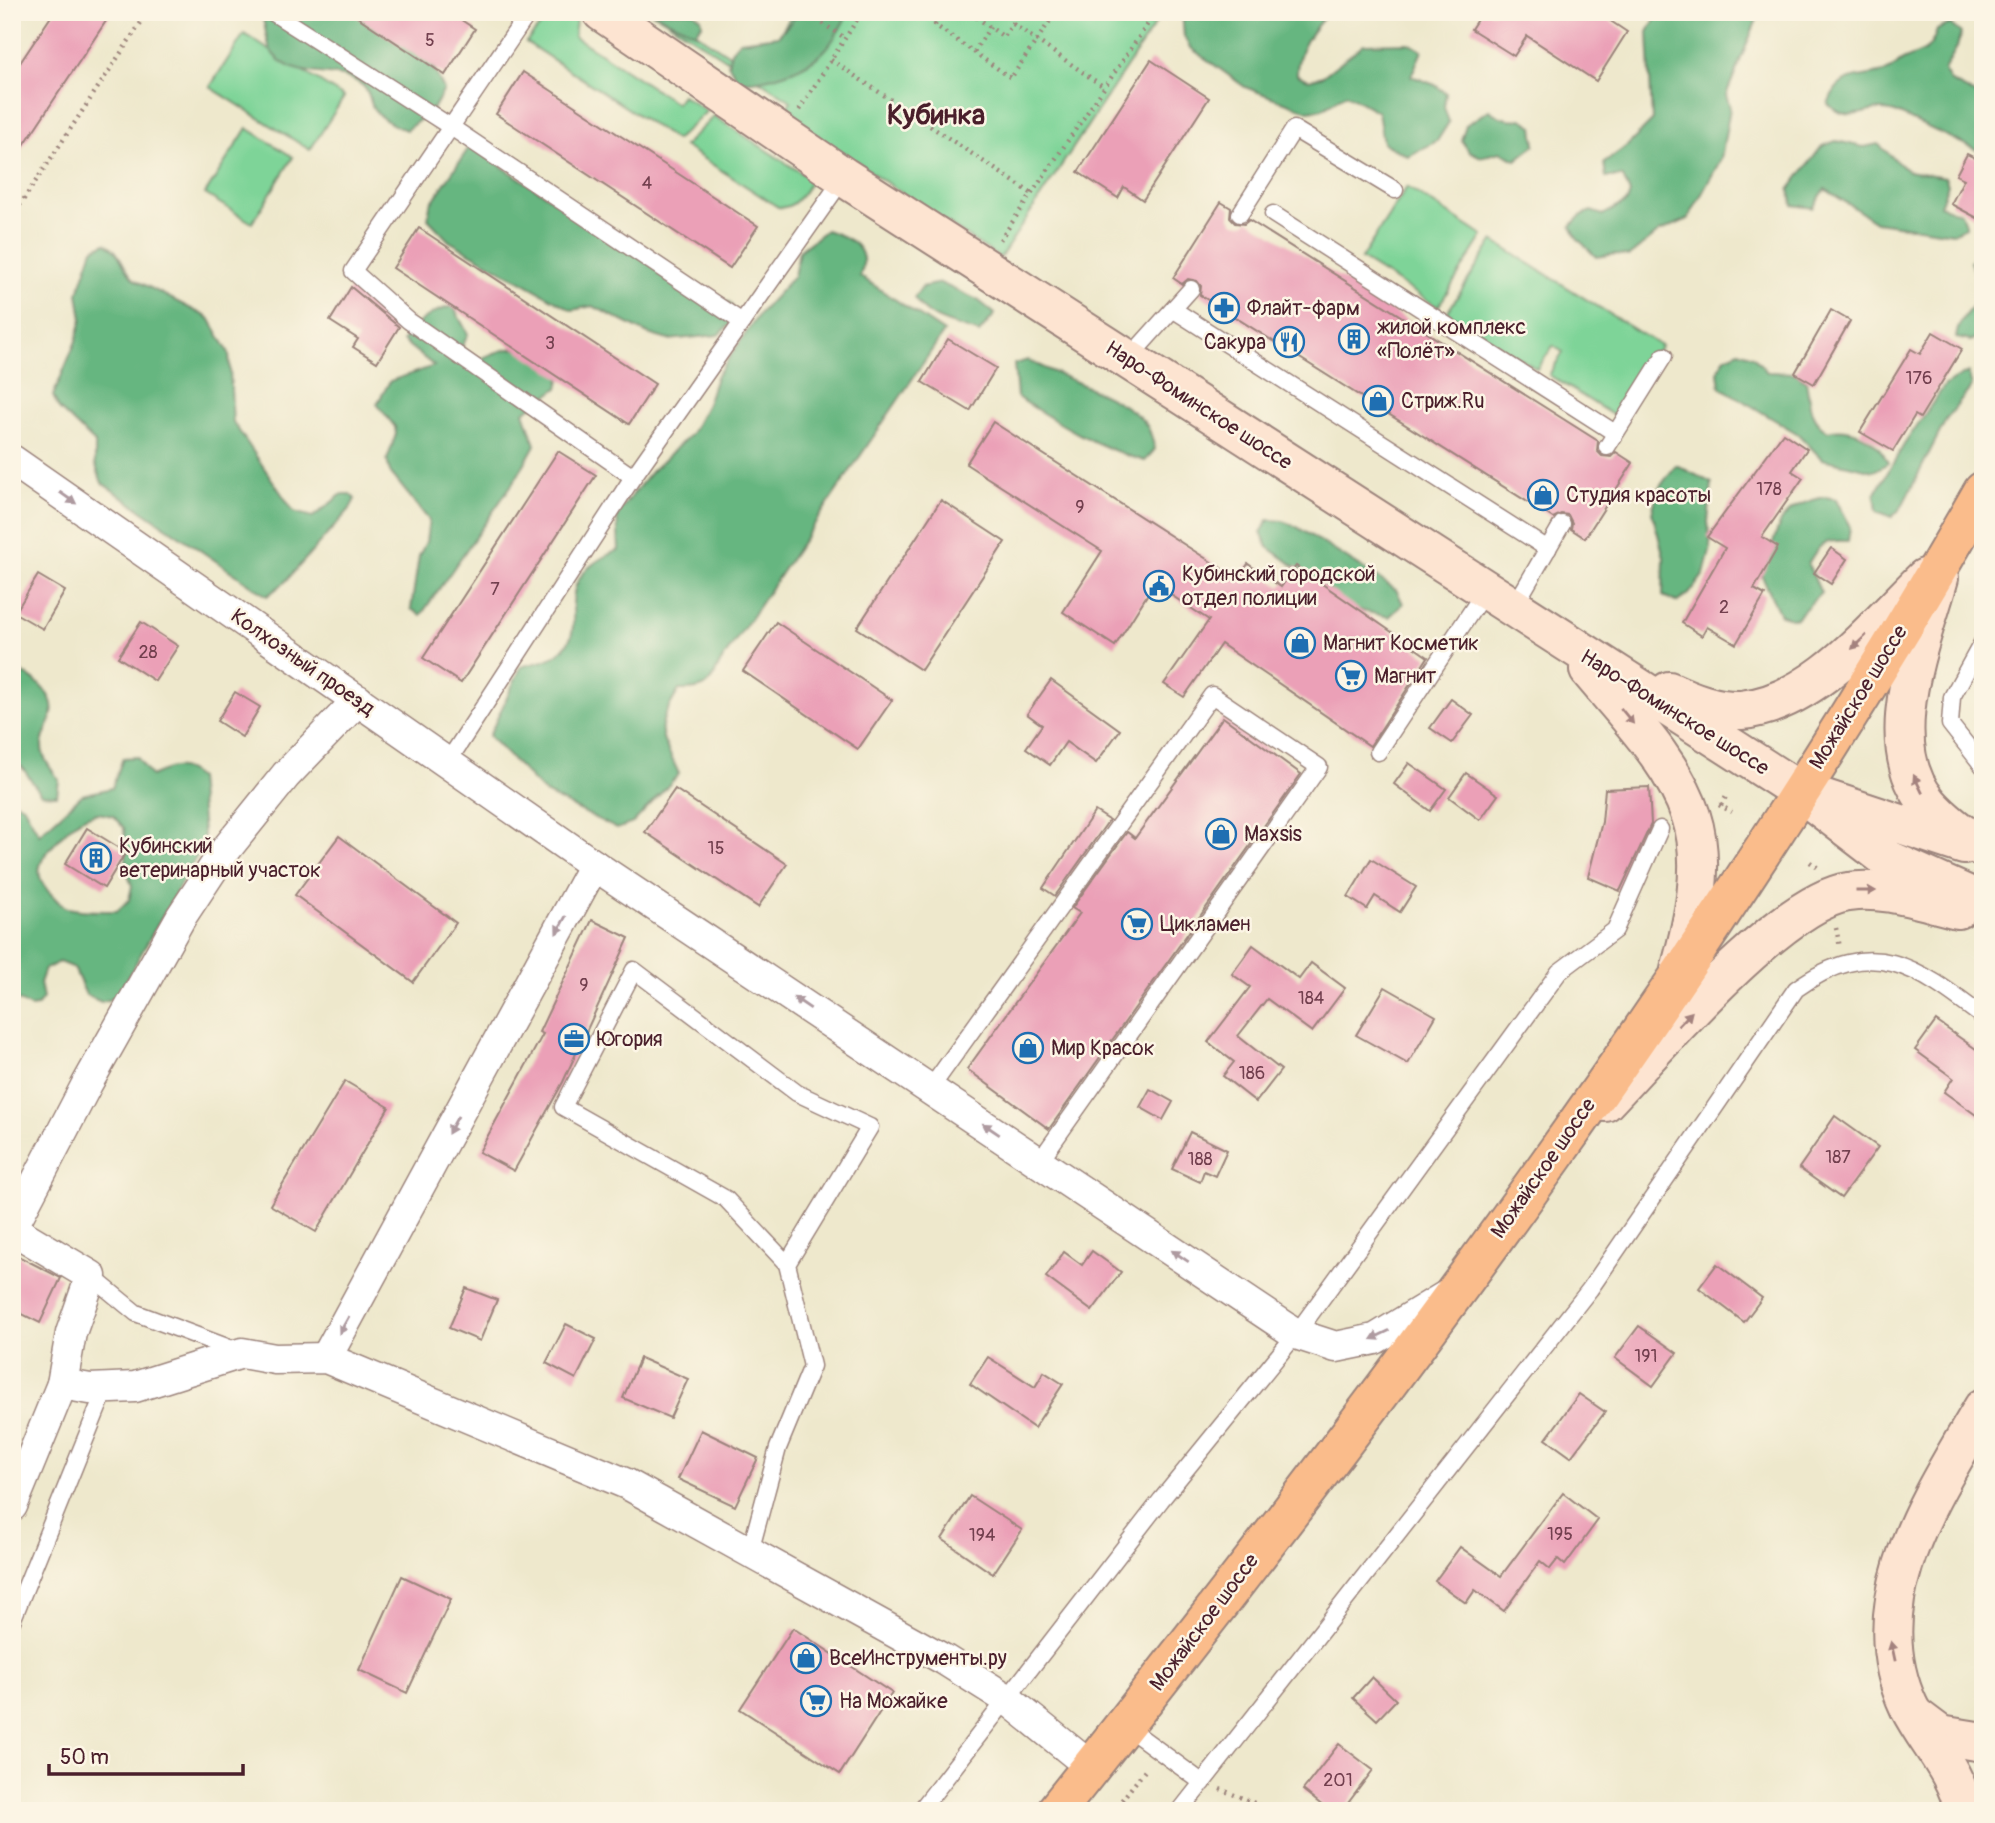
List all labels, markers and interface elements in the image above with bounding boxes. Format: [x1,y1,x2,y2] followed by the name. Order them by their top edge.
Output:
[425,29,435,52] house number: 5
[887,98,985,133] district label: Кубинка
[642,172,653,195] house number: 4
[1207,291,1241,325] pharmacy icon: Флайт-фарм
[1247,295,1360,322] place label: Флайт-фарм
[1377,314,1526,365] place label: жилой комплекс «Полёт»
[1337,322,1371,356] building icon: жилой комплекс «Полёт»
[1272,325,1306,359] restaurant icon: Сакура
[1204,329,1266,356] place label: Сакура
[545,332,555,355] house number: 3
[1100,335,1298,476] street label: Наро-Фоминское шоссе
[1905,367,1933,390] house number: 176
[1361,384,1395,418] shop icon: Стриж.Ru
[1401,388,1485,415] place label: Стриж.Ru
[1526,478,1560,512] shop icon: Студия красоты
[1756,478,1782,501] house number: 178
[1566,482,1711,509] place label: Студия красоты
[58,492,78,505] one-way arrow
[1075,496,1085,519] house number: 9
[1182,561,1376,612] place label: Кубинский городской отдел полиции
[1142,569,1176,603] public building icon: Кубинский городской отдел полиции
[490,578,500,601] house number: 7
[1719,596,1729,619] house number: 2
[225,603,380,722] street label: Колхозный проезд
[1803,620,1914,774] street label: Можайское шоссе
[1283,626,1317,660] shop icon: Магнит Косметик
[1323,630,1479,657] place label: Магнит Косметик
[1851,633,1868,649] one-way arrow
[138,641,158,664] house number: 28
[1575,643,1775,782] street label: Наро-Фоминское шоссе
[1334,659,1368,693] supermarket icon: Магнит
[1374,663,1437,690] place label: Магнит
[1619,708,1634,725] one-way arrow
[1912,774,1923,794] one-way arrow
[1204,817,1238,851] shop icon: Maxsis
[1244,821,1303,848] place label: Maxsis
[119,833,321,884] place label: Кубинский ветеринарный участок
[708,837,724,860] house number: 15
[79,841,113,875] building icon: Кубинский ветеринарный участок
[1855,886,1877,897] one-way arrow
[1120,907,1154,941] supermarket icon: Цикламен
[1160,911,1251,938] place label: Цикламен
[556,915,567,935] one-way arrow
[579,974,589,997] house number: 9
[1298,987,1325,1010] house number: 184
[792,997,811,1010] one-way arrow
[1676,1011,1692,1028] one-way arrow
[557,1022,591,1056] office icon: Югория
[597,1026,663,1053] place label: Югория
[1011,1031,1045,1065] shop icon: Мир Красок
[1051,1035,1155,1062] place label: Мир Красок
[1239,1062,1265,1085] house number: 186
[1485,1092,1602,1244] street label: Можайское шоссе
[447,1115,459,1135] one-way arrow
[981,1123,1001,1136] one-way arrow
[1825,1146,1851,1169] house number: 187
[1187,1148,1213,1171] house number: 188
[1171,1249,1189,1263] one-way arrow
[338,1315,350,1335] one-way arrow
[1370,1329,1390,1341] one-way arrow
[1634,1345,1658,1368] house number: 191
[1547,1523,1573,1546] house number: 195
[969,1524,996,1547] house number: 194
[1144,1548,1265,1696] street label: Можайское шоссе
[1888,1640,1899,1662] one-way arrow
[789,1641,823,1675] shop icon: ВсеИнструменты.ру
[829,1645,1007,1672] place label: ВсеИнструменты.ру
[799,1684,833,1718] supermarket icon: На Можайке
[839,1688,948,1715] place label: На Можайке
[49,1732,243,1776] scale bar
[60,1744,109,1771] text: 50 m
[1323,1769,1353,1792] house number: 201

